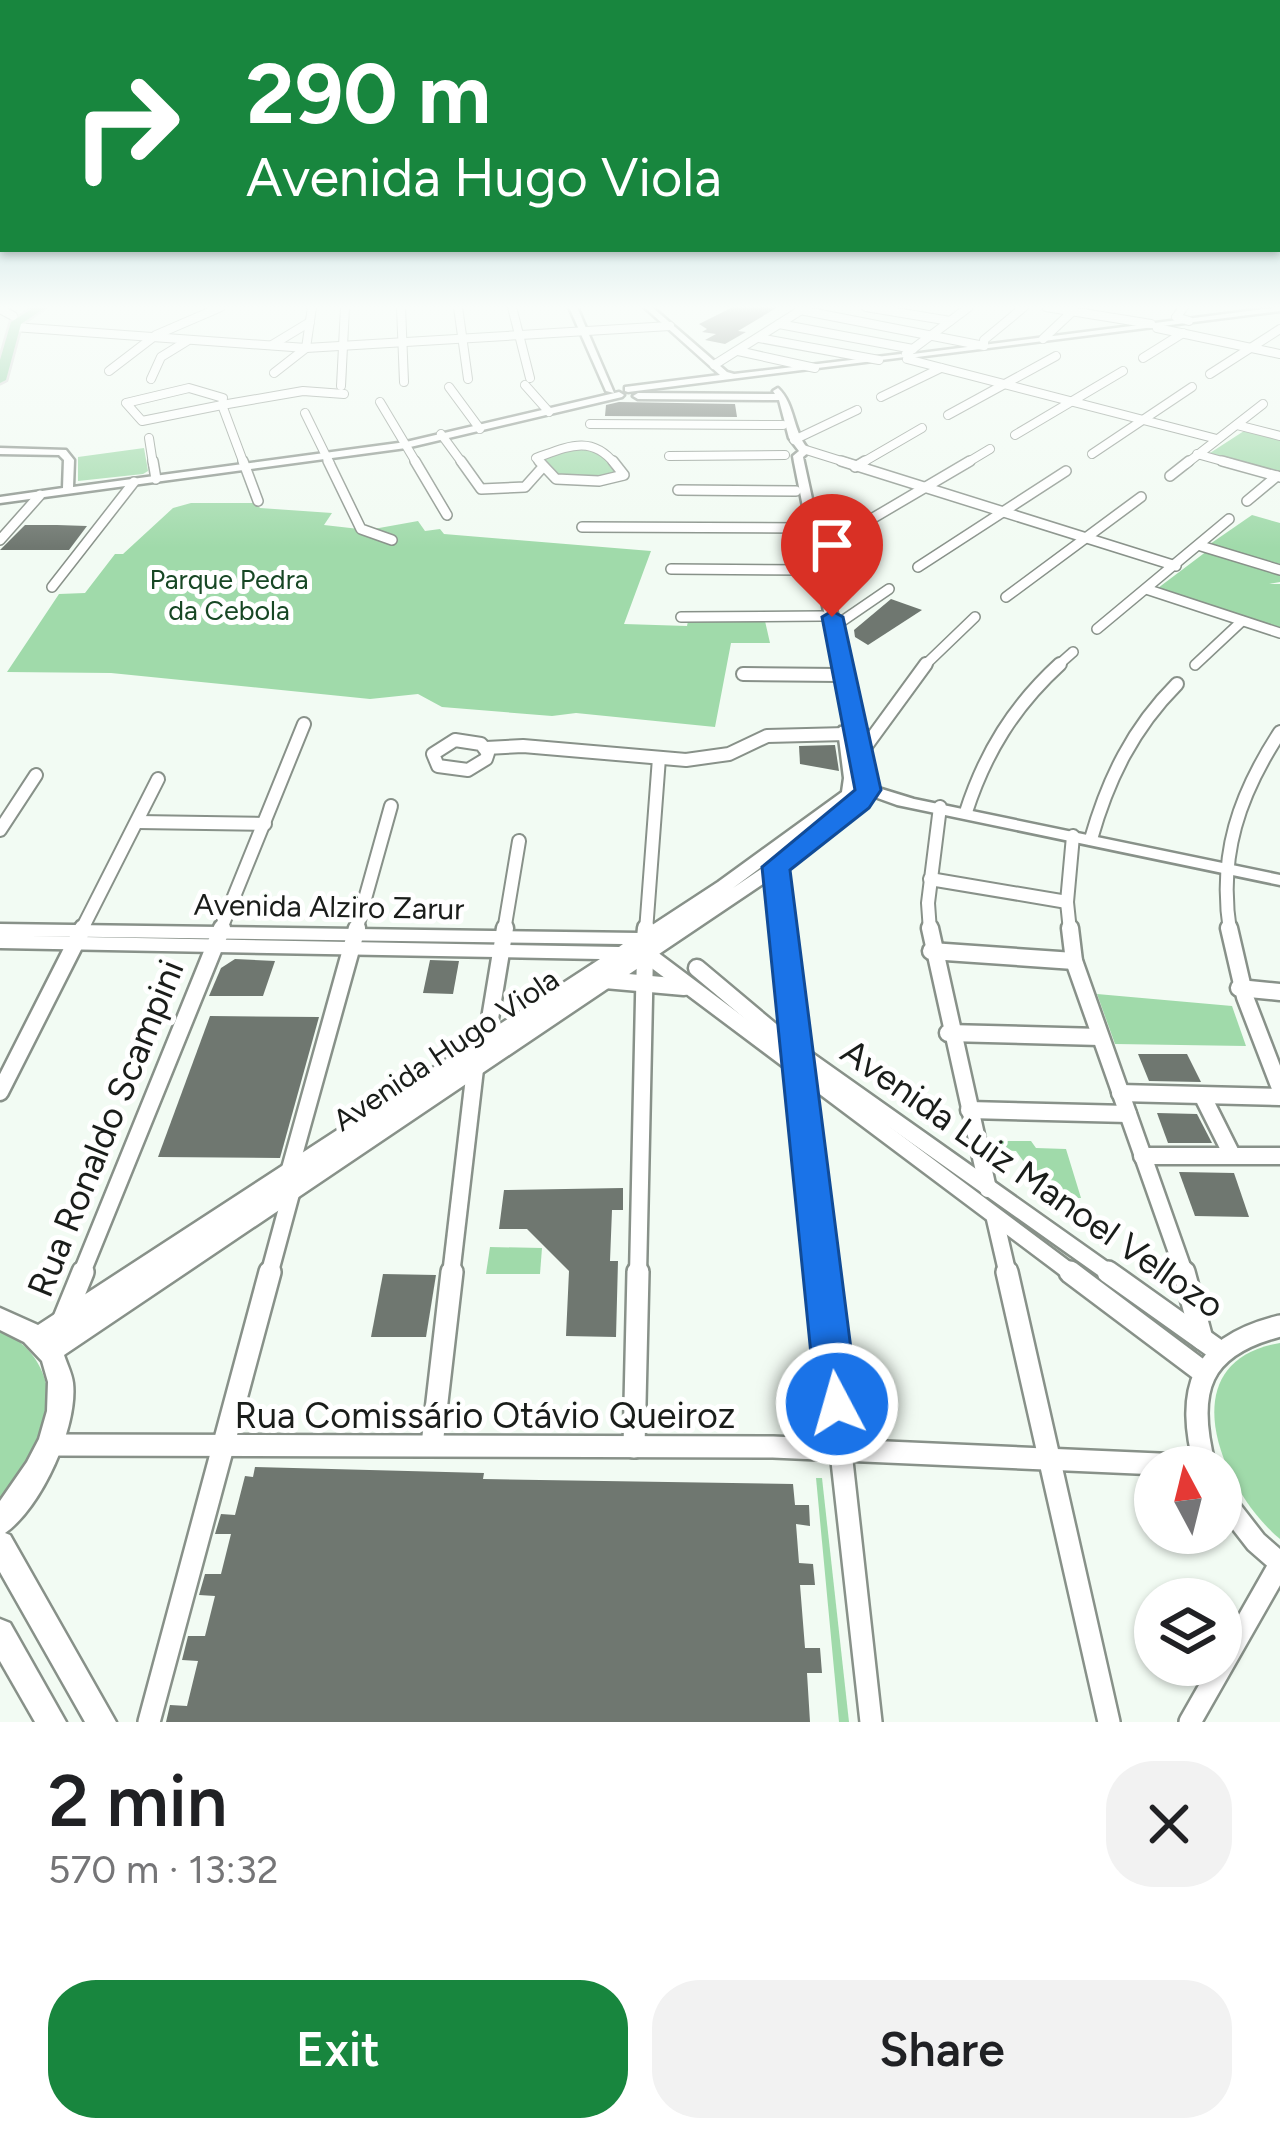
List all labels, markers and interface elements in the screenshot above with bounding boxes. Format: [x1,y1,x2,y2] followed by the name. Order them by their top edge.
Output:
[246,43,491,144] text: 290 m
[48,48,204,204] icon: right
[246,145,722,210] text: Avenida Hugo Viola
[781,494,883,617] pin
[799,512,865,578] icon: arrive
[149,563,309,627] park label: Parque Pedra da Cebola
[193,886,465,927] street label: Avenida Alziro Zarur
[18,954,193,1303] street label: Rua Ronaldo Scampini
[326,960,566,1139] street label: Avenida Hugo Viola
[833,1030,1232,1327] street label: Avenida Luiz Manoel Vellozo
[774,1341,900,1467] position arrow
[234,1394,736,1437] street label: Rua Comissário Otávio Queiroz
[1134,1446,1242,1554] north arrow
[1134,1446,1242,1686] map controls
[1134,1578,1242,1686] button: layers
[48,1758,227,1844] text: 2 min
[1106,1761,1232,1887] button: close
[48,1846,279,1893] text: 570 m · 13:32
[48,1980,628,2118] button: Exit
[652,1980,1232,2118] button: Share

